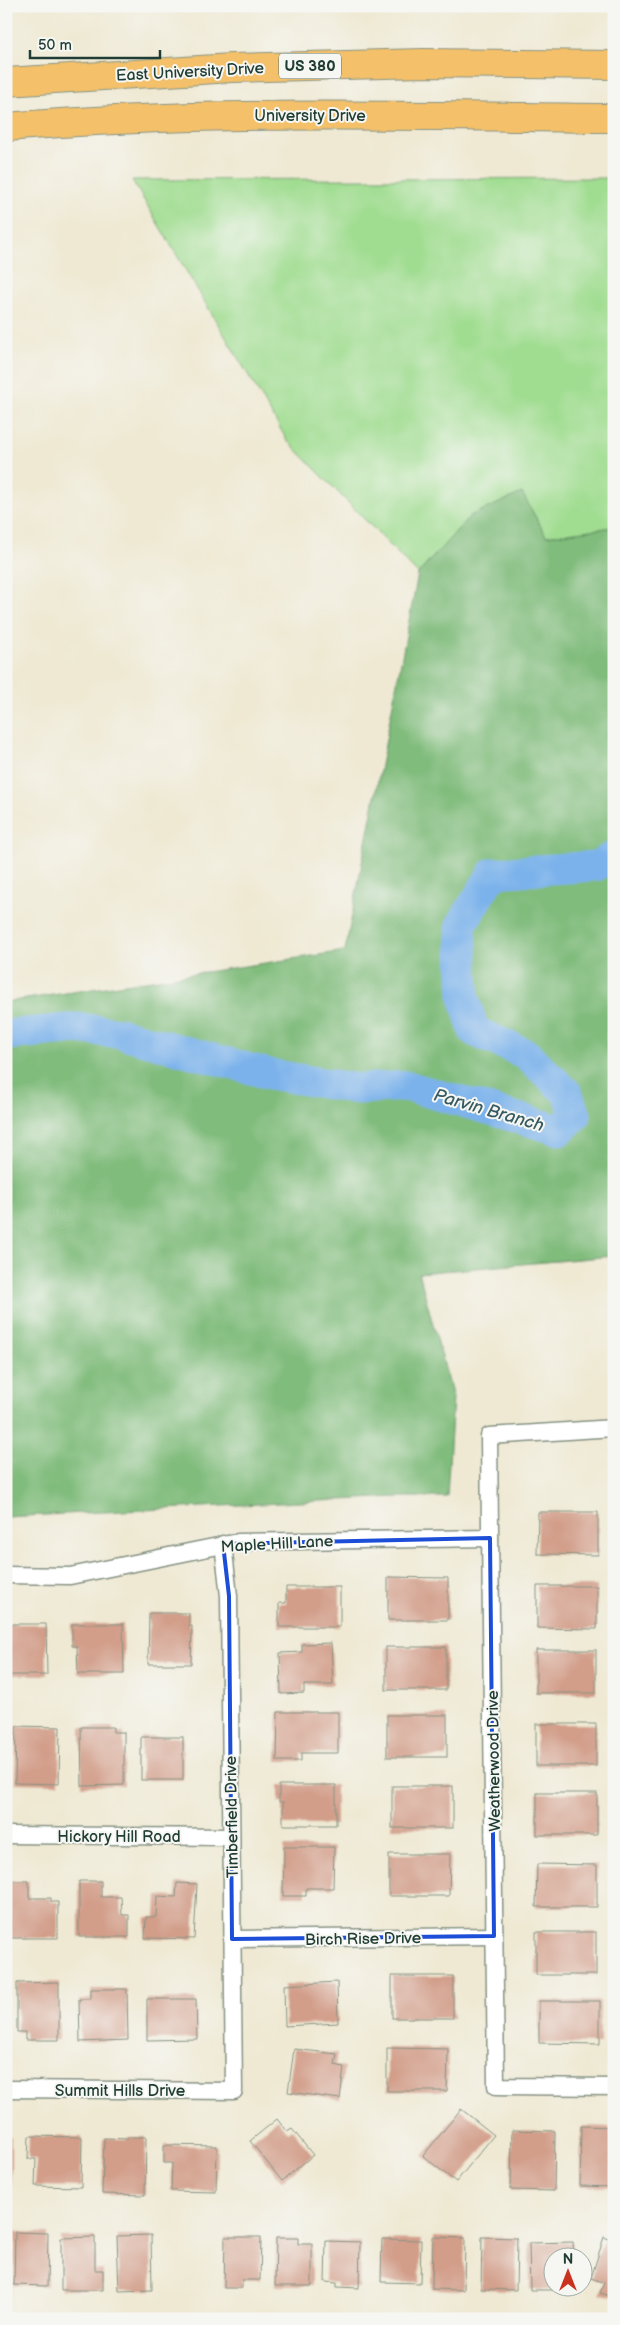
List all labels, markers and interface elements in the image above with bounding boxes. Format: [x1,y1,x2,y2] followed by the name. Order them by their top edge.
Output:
[30,28,160,60] scale bar
[38,36,72,55] text: 50 m
[279,54,341,78] road number: US 380
[116,59,265,86] street label: East University Drive
[254,107,366,126] street label: University Drive
[431,1085,547,1136] water label: Parvin Branch
[220,1532,334,1557] street label: Maple Hill Lane
[484,1690,505,1832] street label: Weatherwood Drive
[222,1755,243,1878] street label: Timberfield Drive
[57,1828,181,1847] street label: Hickory Hill Road
[305,1929,422,1950] street label: Birch Rise Drive
[55,2082,186,2101] street label: Summit Hills Drive
[542,2248,592,2298] north arrow
[563,2251,573,2268] text: N

